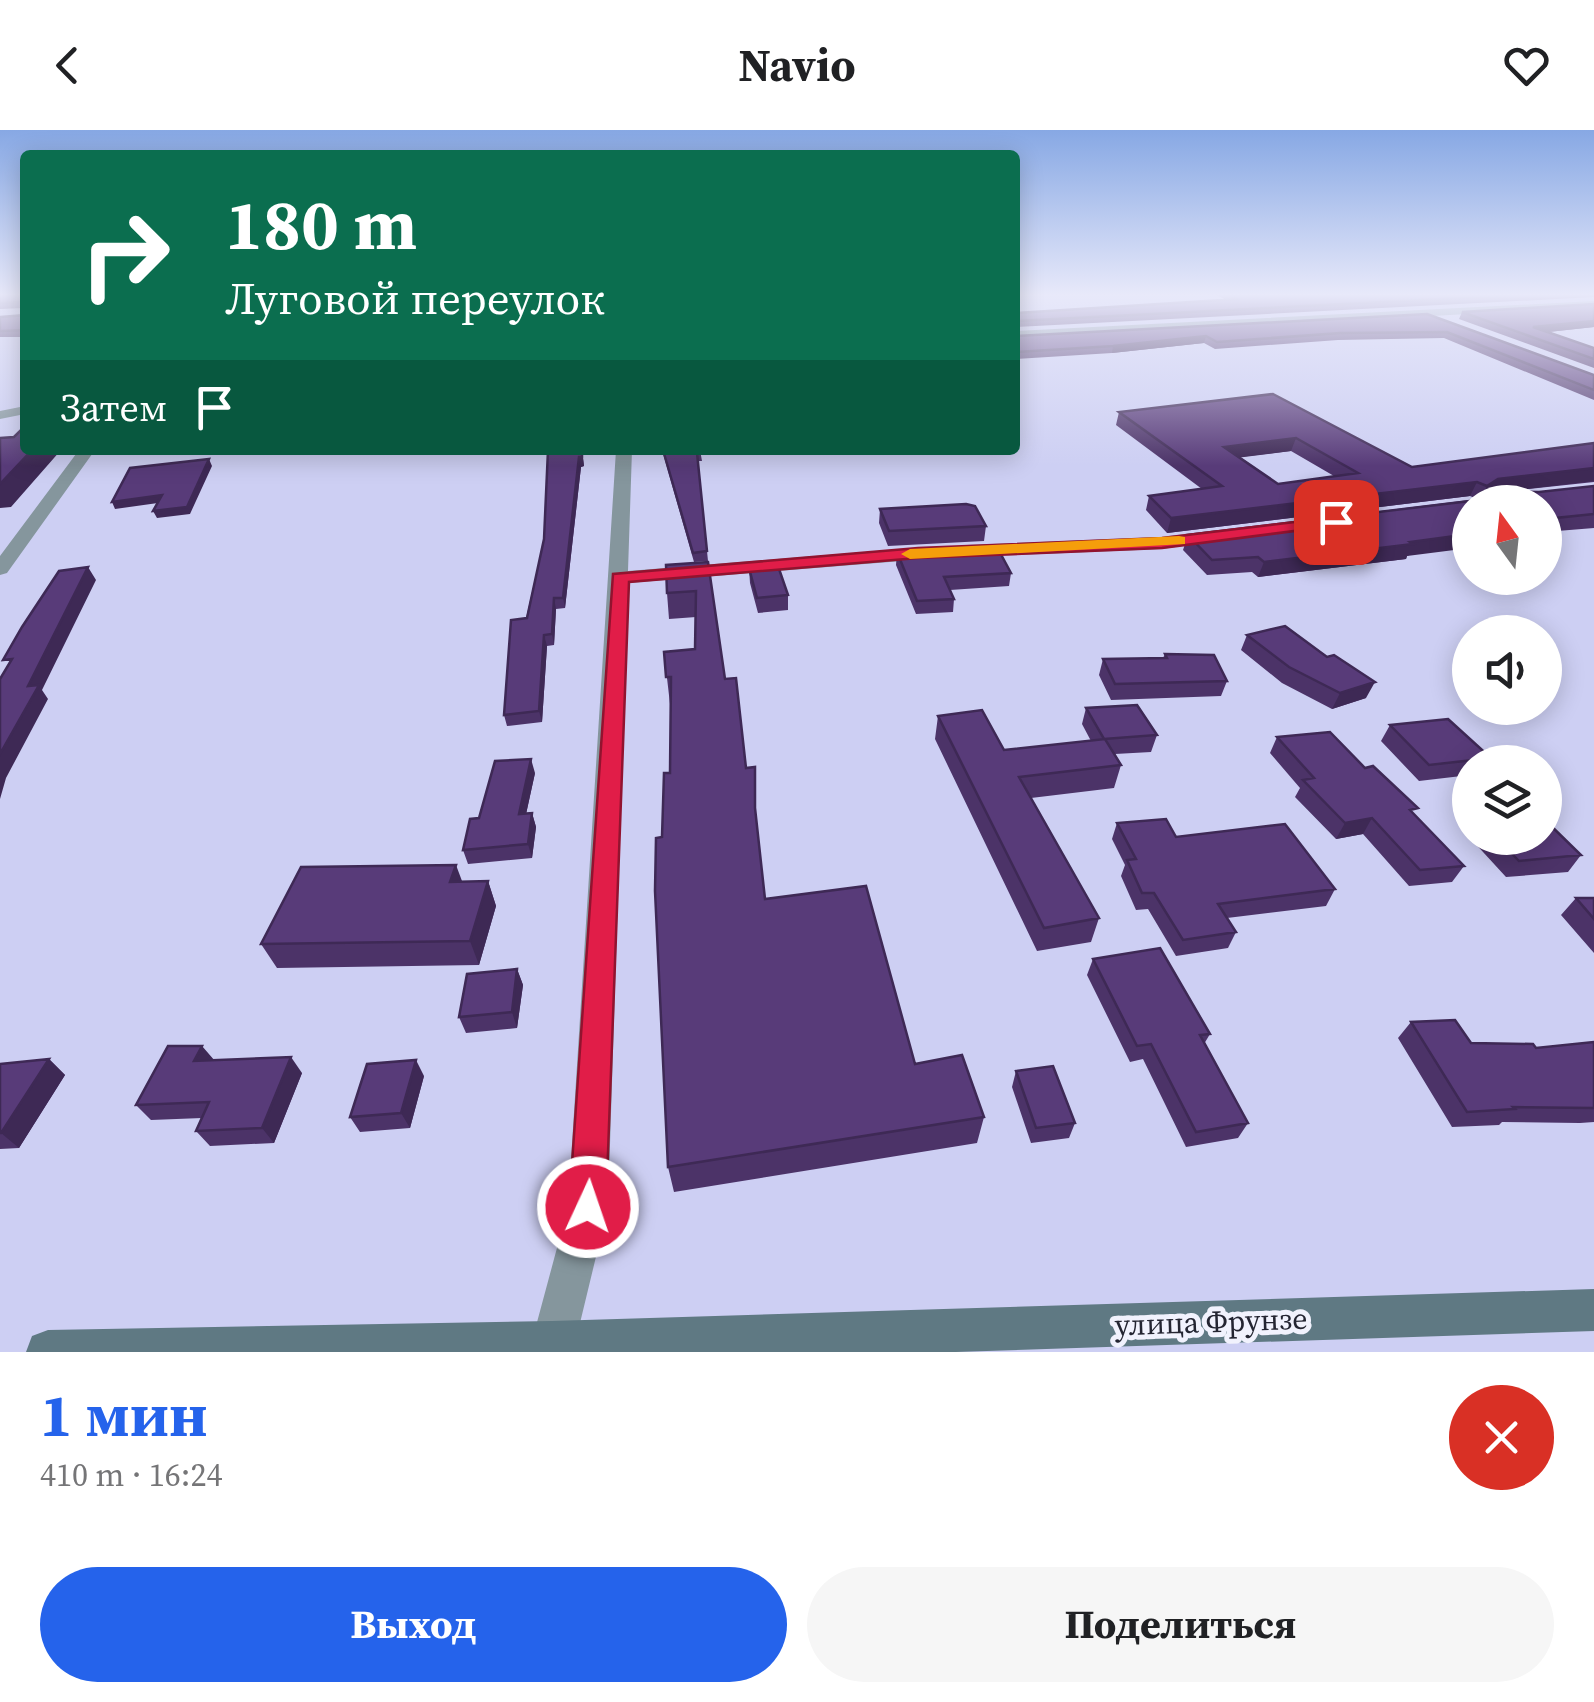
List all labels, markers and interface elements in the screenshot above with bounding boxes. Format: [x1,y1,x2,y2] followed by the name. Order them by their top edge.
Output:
[738,34,856,96] text: Navio
[40,38,95,93] icon: back
[1499,38,1554,93] icon: heart
[225,176,417,272] text: 180 m
[60,190,190,320] icon: right
[225,267,605,329] text: Луговой переулок
[187,380,242,435] icon: arrive
[60,382,167,434] text: Затем
[1294,480,1379,565] pin
[1452,485,1562,595] north arrow
[1452,485,1562,855] map controls
[1309,495,1364,550] icon: arrive
[1452,615,1562,725] button: sound
[1452,745,1562,855] button: layers
[536,1155,640,1259] position arrow
[1114,1298,1308,1345] street label: улица Фрунзе
[40,1374,208,1456] text: 1 мин
[1449,1385,1554,1490] button: close
[40,1453,222,1497] text: 410 m · 16:24
[40,1567,787,1682] button: Выход
[807,1567,1554,1682] button: Поделиться

